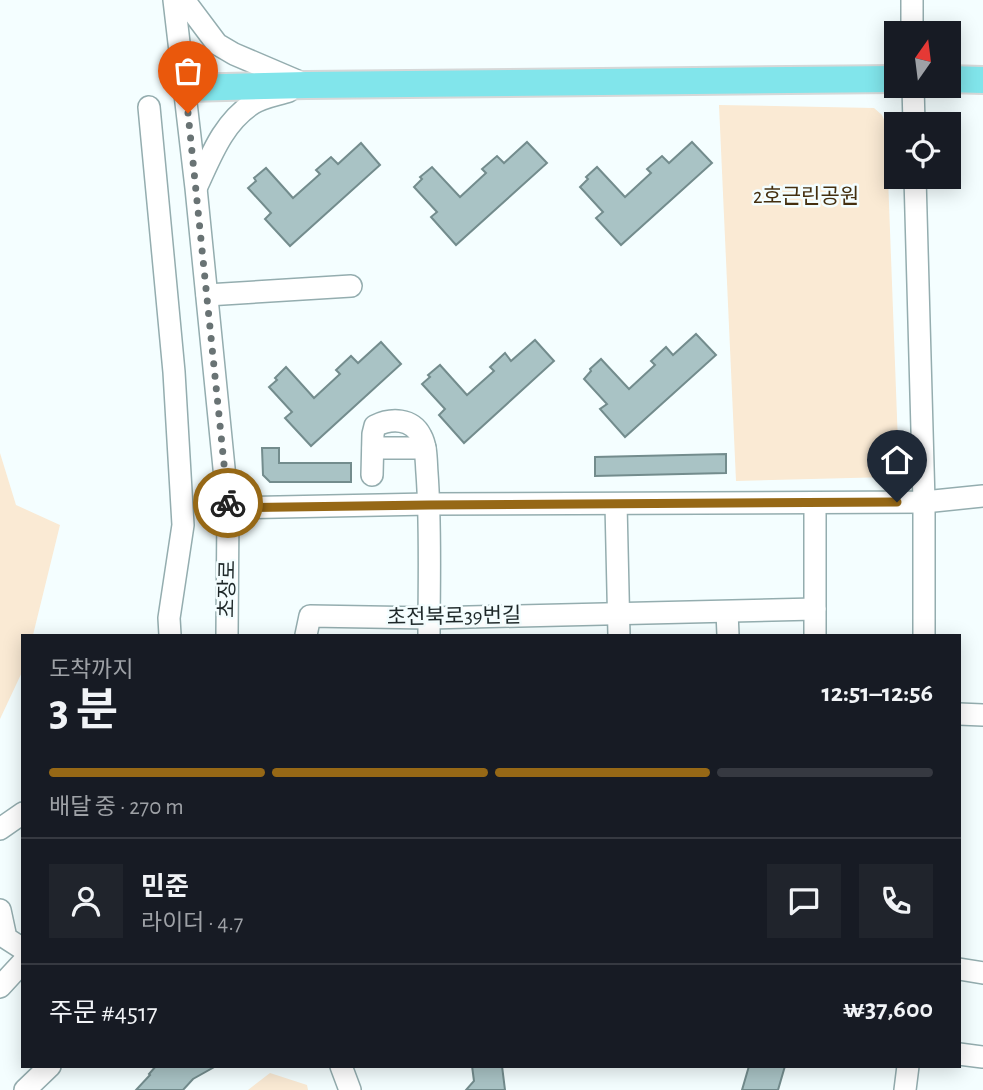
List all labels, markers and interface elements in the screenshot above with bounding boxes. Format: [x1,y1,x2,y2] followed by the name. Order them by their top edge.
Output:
[884,21,961,98] north arrow
[884,21,961,189] map controls
[158,41,218,113] pin
[169,52,207,90] icon: bag
[884,112,961,189] button: locate
[753,185,859,207] park label: 2호근린공원
[867,430,927,502] pin
[878,441,916,479] icon: home
[193,468,263,538] courier
[209,484,247,522] icon: bike
[215,560,239,618] street label: 초장로
[387,604,521,628] street label: 초전북로39번길
[49,659,134,682] text: 도착까지
[822,680,933,706] text: 12:51–12:56
[49,688,118,734] text: 3 분
[49,796,184,819] text: 배달 중 · 270 m
[49,864,123,938] button: person
[767,864,841,938] button: chat
[859,864,933,938] button: phone
[141,874,189,900] text: 민준
[141,912,243,935] text: 라이더 · 4.7
[843,996,933,1022] text: ₩37,600
[49,1000,158,1026] text: 주문 #4517

